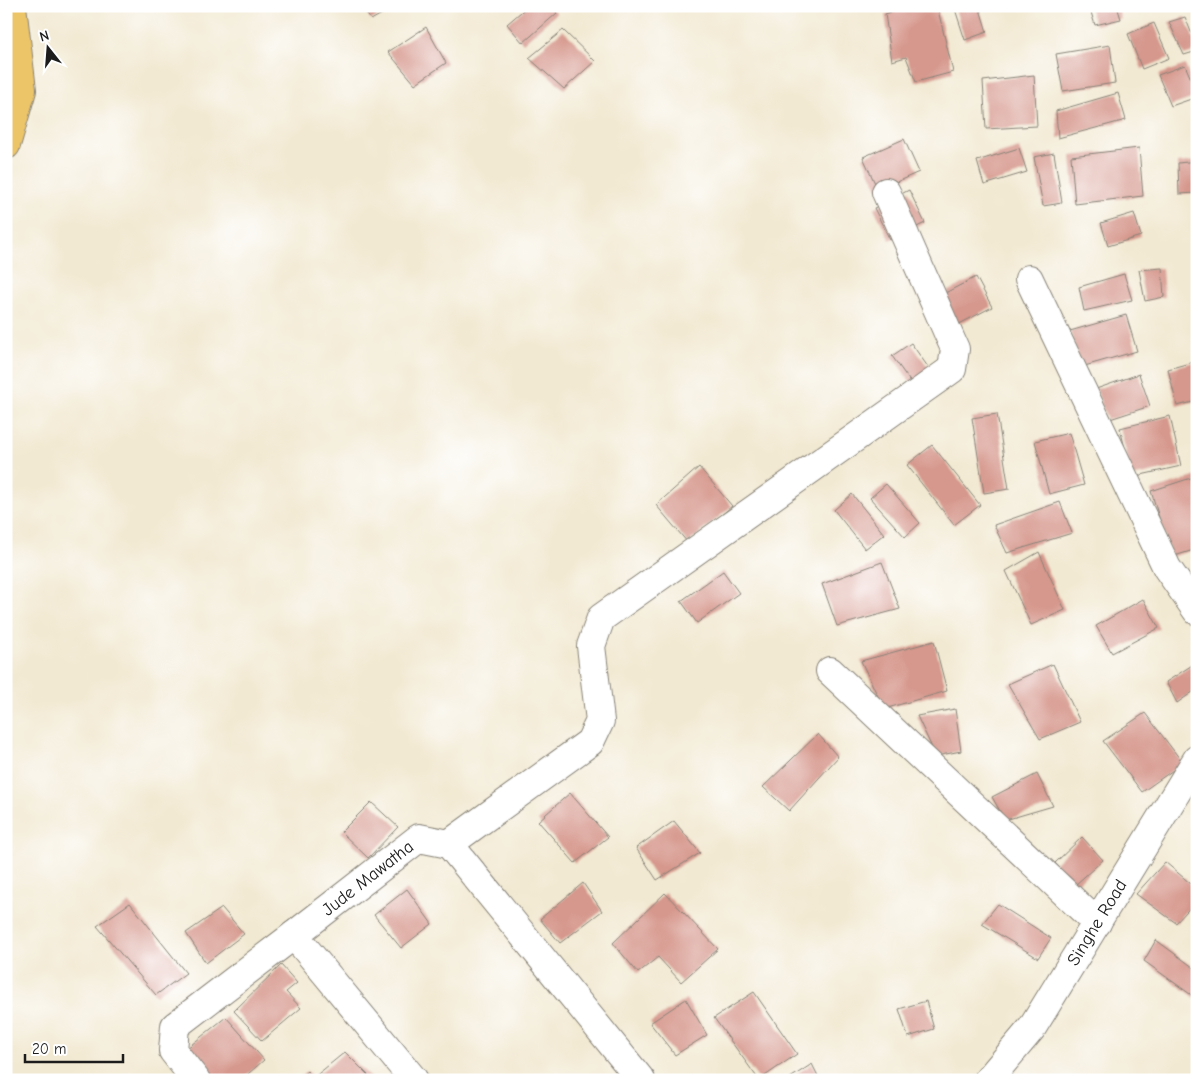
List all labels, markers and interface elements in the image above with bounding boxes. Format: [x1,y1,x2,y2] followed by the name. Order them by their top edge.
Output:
[22,22,72,72] north arrow
[37,27,51,46] text: N
[318,836,418,920] street label: Jude Mawatha
[1062,876,1131,969] street label: Singhe Road
[25,1031,122,1063] scale bar
[32,1040,66,1058] text: 20 m

